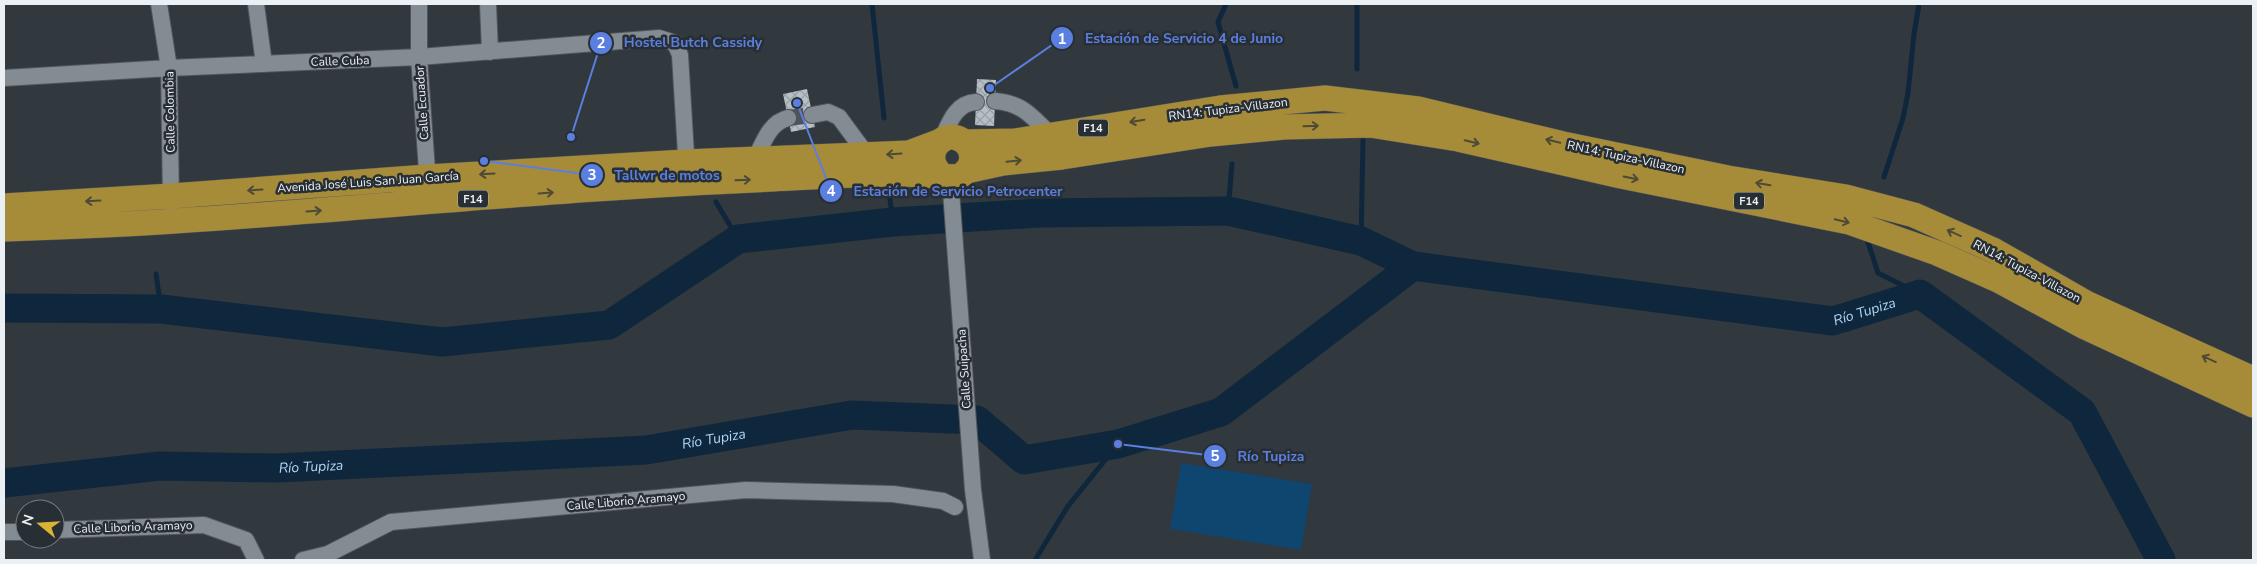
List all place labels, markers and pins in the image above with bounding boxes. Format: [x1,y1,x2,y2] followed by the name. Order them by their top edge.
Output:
[1050,24,1293,53] callout: Estación de Servicio 4 de Junio
[588,28,772,57] callout: Hostel Butch Cassidy
[580,160,730,189] callout: Tallwr de motos
[818,176,1072,205] callout: Estación de Servicio Petrocenter
[1203,441,1315,470] callout: Río Tupiza

